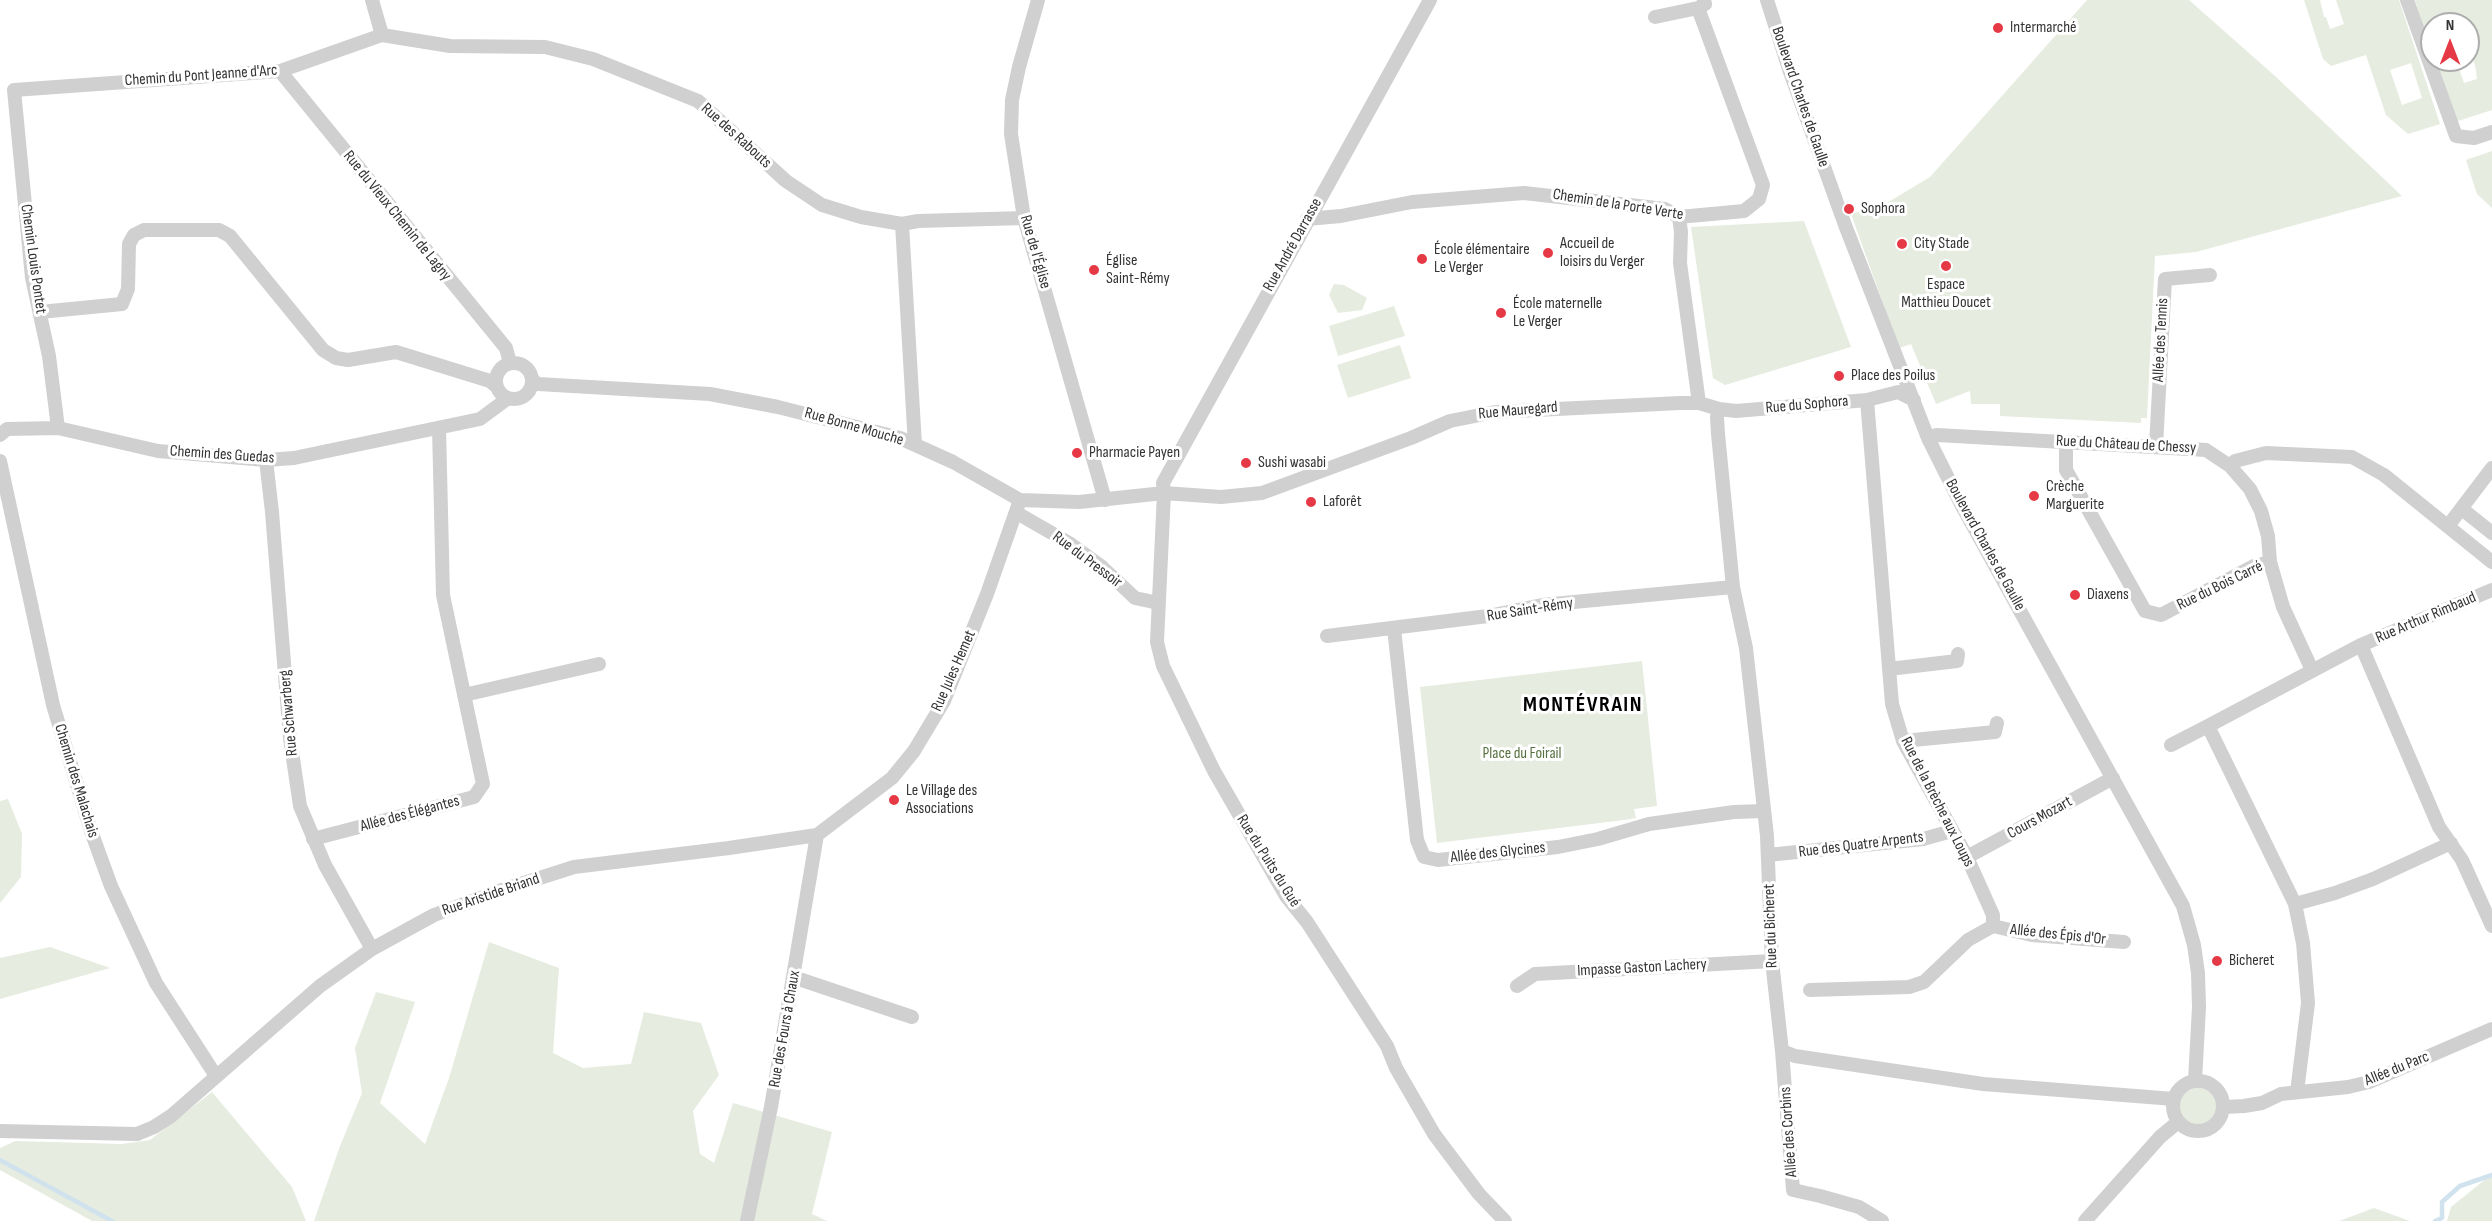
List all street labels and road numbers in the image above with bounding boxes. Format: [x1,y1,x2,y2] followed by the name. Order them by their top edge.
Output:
[1767,24,1833,170] street label: Boulevard Charles de Gaulle
[124,61,278,91] street label: Chemin du Pont Jeanne d'Arc
[697,99,775,173] street label: Rue des Rabouts
[339,147,455,285] street label: Rue du Vieux Chemin de Lagny
[1551,185,1685,225] street label: Chemin de la Porte Verte
[1259,195,1327,295] street label: Rue André Darrasse
[16,203,50,315] street label: Chemin Louis Pontet
[1015,213,1055,291] street label: Rue de l'Église
[2149,298,2173,382] street label: Allée des Tennis
[1765,392,1849,418] street label: Rue du Sophora
[1478,398,1558,424] street label: Rue Mauregard
[802,404,906,450] street label: Rue Bonne Mouche
[2055,432,2197,458] street label: Rue du Château de Chessy
[169,442,275,468] street label: Chemin des Guedas
[1941,476,2029,614] street label: Boulevard Charles de Gaulle
[1048,528,1126,592] street label: Rue du Pressoir
[2174,557,2266,615] street label: Rue du Bois Carré
[2373,588,2479,648] street label: Rue Arthur Rimbaud
[1486,594,1574,626] street label: Rue Saint-Rémy
[928,627,980,715] street label: Rue Jules Hemet
[276,669,302,757] street label: Rue Schwarberg
[50,722,102,840] street label: Chemin des Malachais
[1896,734,1978,870] street label: Rue de la Brèche aux Loups
[358,792,462,836] street label: Allée des Élégantes
[2004,792,2076,844] street label: Cours Mozart
[1232,811,1304,911] street label: Rue du Puits du Gué
[1797,828,1925,862] street label: Rue des Quatre Arpents
[1450,838,1546,868] street label: Allée des Glycines
[440,869,542,921] street label: Rue Aristide Briand
[1760,884,1782,968] street label: Rue du Bicheret
[2009,920,2107,950] street label: Allée des Épis d'Or
[1577,955,1707,981] street label: Impasse Gaston Lachery
[765,969,805,1089] street label: Rue des Fours à Chaux
[2362,1047,2432,1091] street label: Allée du Parc
[1776,1086,1802,1178] street label: Allée des Corbins

